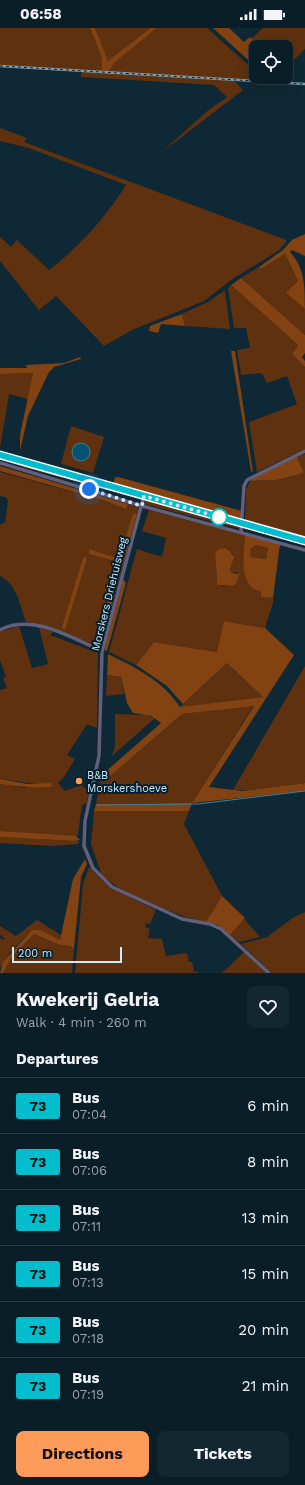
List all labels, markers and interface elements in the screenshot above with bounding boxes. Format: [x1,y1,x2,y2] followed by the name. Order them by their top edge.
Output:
[20,5,62,23] text: 06:58
[249,40,293,84] map controls
[249,40,293,84] button: locate
[79,479,99,499] your location
[210,508,228,526] unlabelled marker
[89,536,130,652] street label: Morskers Driehuisweg
[87,769,167,795] place label: B&B Morskershoeve
[74,776,84,786] marker: B&B Morskershoeve
[12,945,122,964] scale bar
[18,947,52,960] text: 200 m
[247,986,289,1028] button: heart
[16,988,159,1011] text: Kwekerij Gelria
[16,1015,147,1030] text: Walk · 4 min · 260 m
[16,1050,99,1068] text: Departures
[72,1089,100,1107] text: Bus
[247,1097,289,1115] text: 6 min
[30,1098,46,1114] text: 73
[72,1107,107,1122] text: 07:04
[72,1145,100,1163] text: Bus
[247,1153,289,1171] text: 8 min
[30,1154,46,1170] text: 73
[72,1163,107,1178] text: 07:06
[72,1201,100,1219] text: Bus
[242,1209,289,1227] text: 13 min
[30,1210,46,1226] text: 73
[72,1219,101,1234] text: 07:11
[72,1257,100,1275] text: Bus
[242,1265,289,1283] text: 15 min
[30,1266,46,1282] text: 73
[72,1275,104,1290] text: 07:13
[72,1313,100,1331] text: Bus
[238,1321,289,1339] text: 20 min
[30,1322,46,1338] text: 73
[72,1331,104,1346] text: 07:18
[72,1369,100,1387] text: Bus
[242,1377,289,1395] text: 21 min
[30,1378,46,1394] text: 73
[72,1387,104,1402] text: 07:19
[16,1431,149,1477] button: Directions
[157,1431,289,1477] button: Tickets

